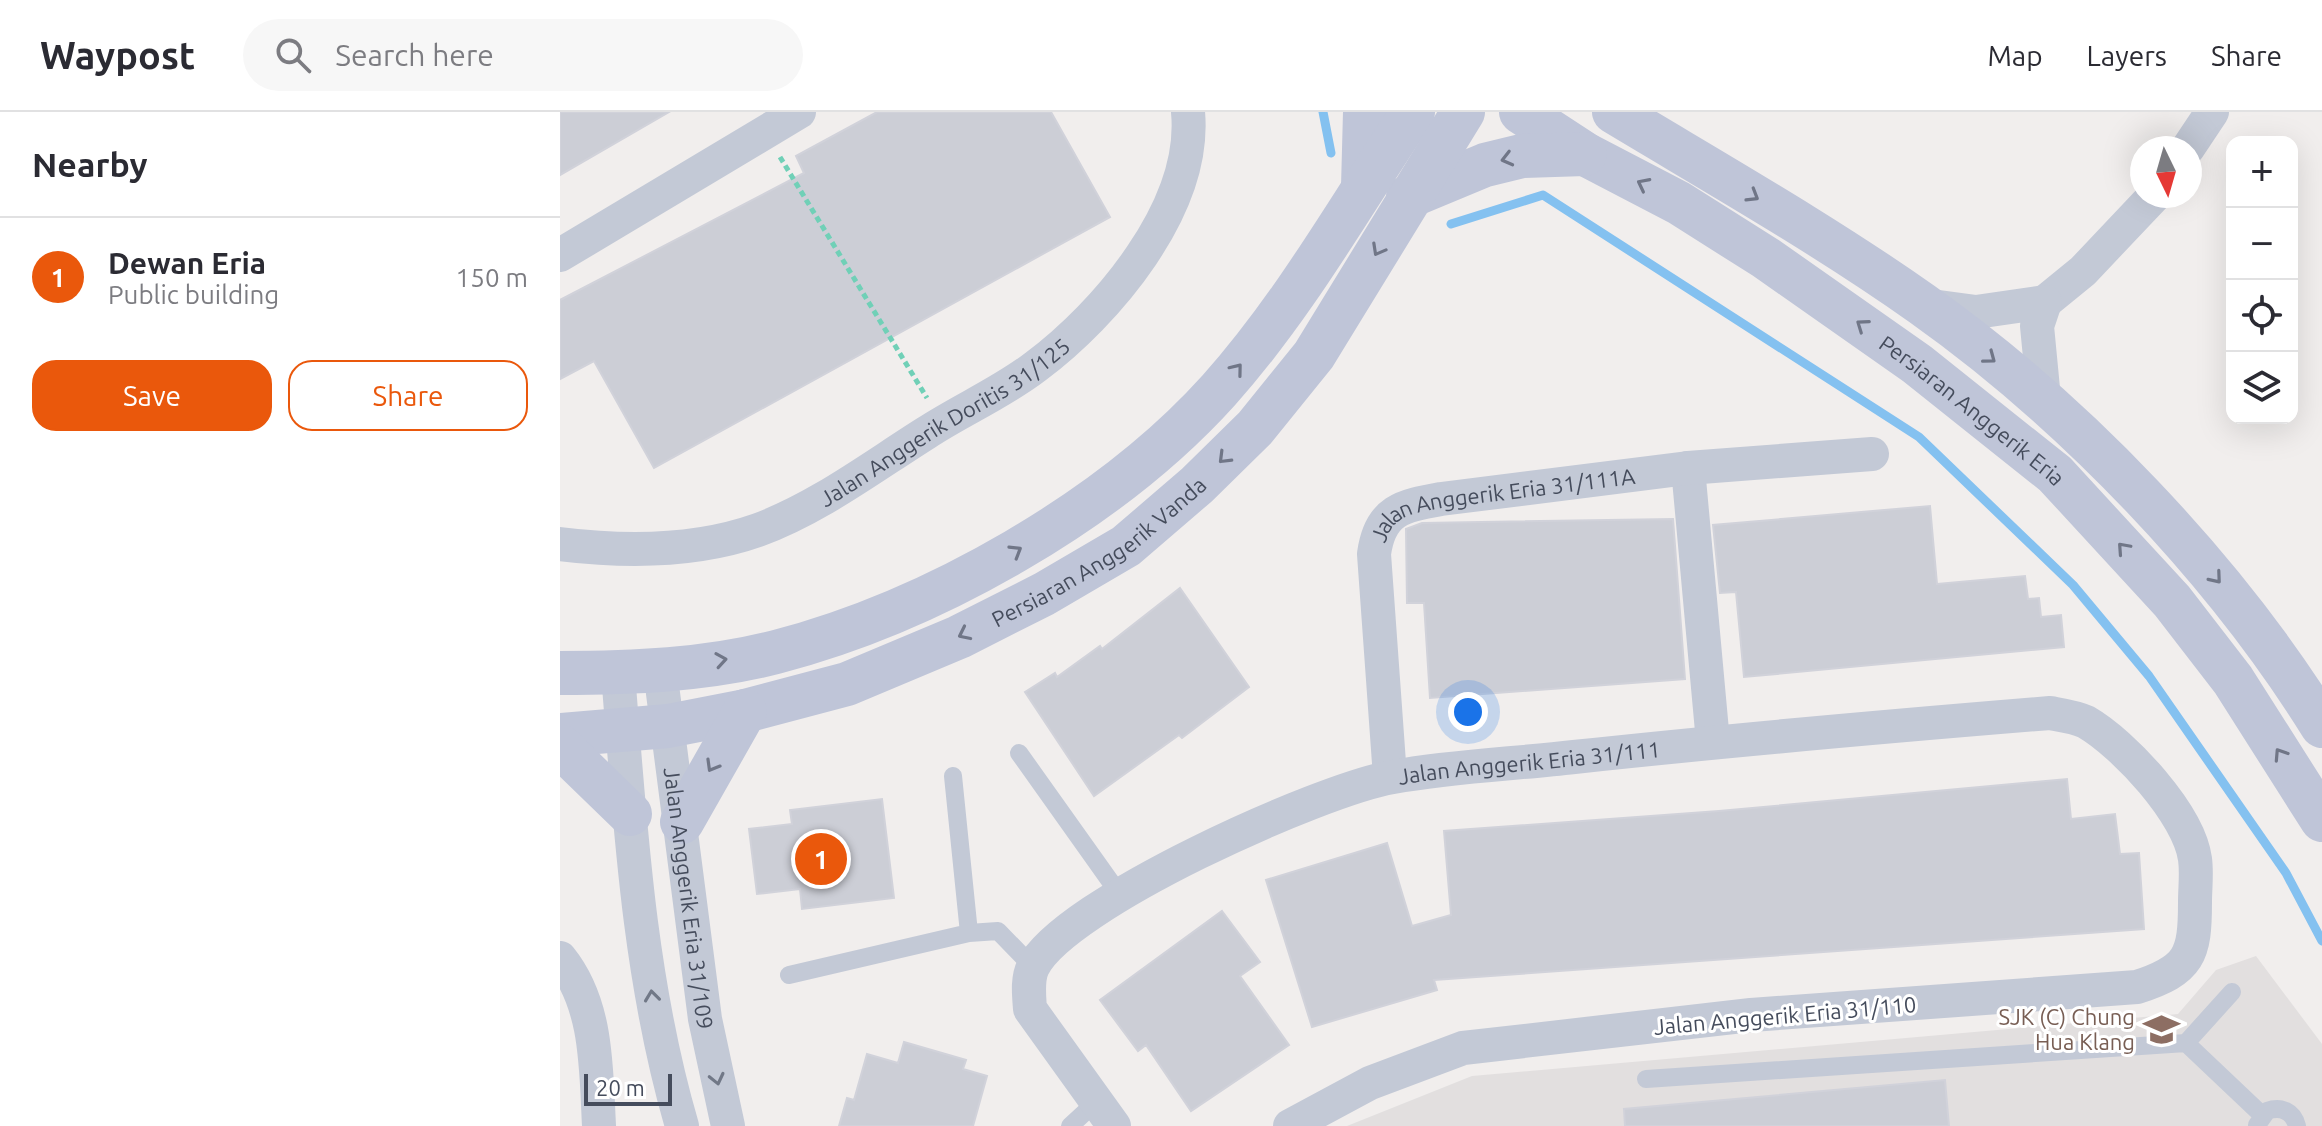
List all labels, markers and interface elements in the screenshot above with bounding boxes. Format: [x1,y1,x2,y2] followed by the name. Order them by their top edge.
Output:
[243,19,803,91] search box
[271,33,315,77] icon: search
[40,34,195,76] text: Waypost
[335,38,494,72] text: Search here
[1987,40,2043,71] text: Map
[2087,40,2167,71] text: Layers
[2211,40,2282,71] text: Share
[2130,136,2202,208] north arrow
[2226,136,2298,424] map controls
[2226,136,2298,208] button: +
[32,145,147,183] text: Nearby
[1501,150,1514,167] one-way arrow
[1637,179,1652,194] one-way arrow
[1744,186,1759,201] one-way arrow
[2226,208,2298,280] button: −
[1372,241,1388,256] one-way arrow
[108,246,266,280] text: Dewan Eria
[51,263,65,292] text: 1
[456,263,528,292] text: 150 m
[108,280,279,309] text: Public building
[2226,280,2298,352] button: locate
[1856,320,1870,335] one-way arrow
[1875,330,2071,490] street label: Persiaran Anggerik Eria
[815,332,1074,511] street label: Jalan Anggerik Doritis 31/125
[1981,349,1996,363] one-way arrow
[2226,352,2298,424] button: layers
[32,360,272,431] button: Save
[288,360,528,431] button: Share
[1227,363,1241,378] one-way arrow
[1219,449,1233,463] one-way arrow
[1365,462,1637,545] street label: Jalan Anggerik Eria 31/111A
[987,471,1210,631] street label: Persiaran Anggerik Vanda
[2118,542,2132,557] one-way arrow
[1007,545,1022,561] one-way arrow
[2206,569,2221,584] one-way arrow
[958,624,973,640] one-way arrow
[714,652,728,669] one-way arrow
[1448,692,1488,732] your location
[1396,736,1661,788] street label: Jalan Anggerik Eria 31/111
[2275,748,2290,763] one-way arrow
[706,757,722,772] one-way arrow
[660,766,719,1031] street label: Jalan Anggerik Eria 31/109
[795,829,847,889] pin: 1
[644,989,661,1002] one-way arrow
[1653,991,1917,1039] street label: Jalan Anggerik Eria 31/110
[1998,1004,2135,1054] place label: SJK (C) Chung Hua Klang
[2142,1010,2180,1048] school or university icon: SJK (C) Chung Hua Klang
[584,1070,672,1106] scale bar
[708,1072,725,1086] one-way arrow
[596,1075,645,1100] text: 20 m

